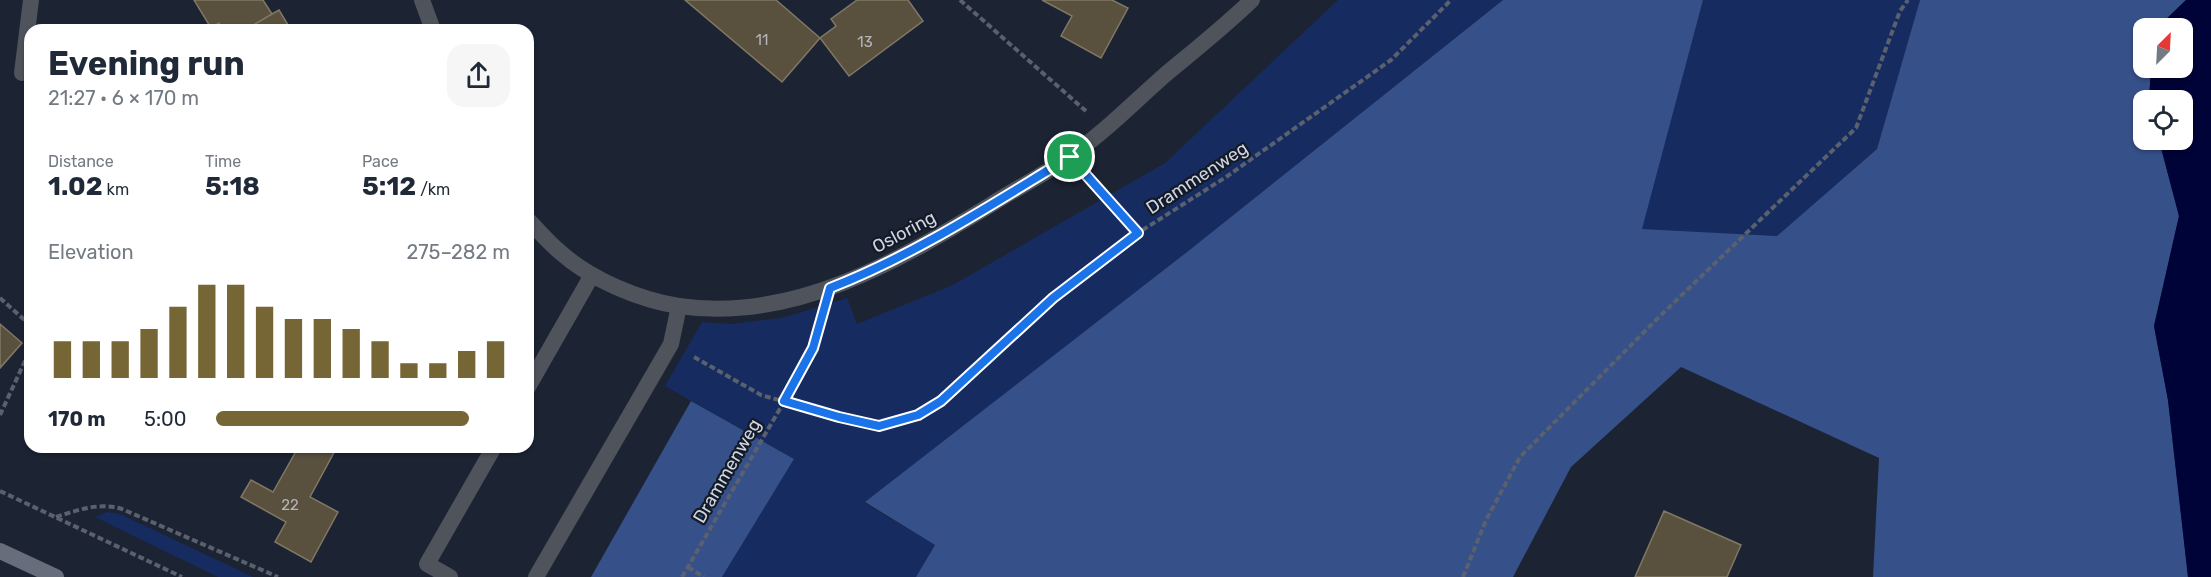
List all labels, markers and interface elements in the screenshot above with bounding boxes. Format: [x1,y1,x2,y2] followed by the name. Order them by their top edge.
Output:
[2133,18,2193,78] north arrow
[2133,18,2193,150] map controls
[756,31,768,49] house number: 11
[857,33,873,51] house number: 13
[48,44,245,83] text: Evening run
[447,44,510,107] button: share
[48,86,199,110] text: 21:27 · 6 × 170 m
[2133,90,2193,150] button: locate
[1044,131,1095,182] pin
[1142,137,1252,219] street label: Drammenweg
[1053,140,1086,173] icon: arrive
[48,152,114,171] text: Distance
[205,152,241,171] text: Time
[362,152,399,171] text: Pace
[48,171,103,202] text: 1.02
[205,171,260,202] text: 5:18
[362,171,416,202] text: 5:12
[103,180,129,199] text: km
[416,180,450,199] text: /km
[868,206,940,258] street label: Osloring
[48,240,134,264] text: Elevation
[407,240,510,264] text: 275–282 m
[48,407,106,431] text: 170 m
[144,407,186,431] text: 5:00
[688,415,766,527] street label: Drammenweg
[281,496,299,514] house number: 22

